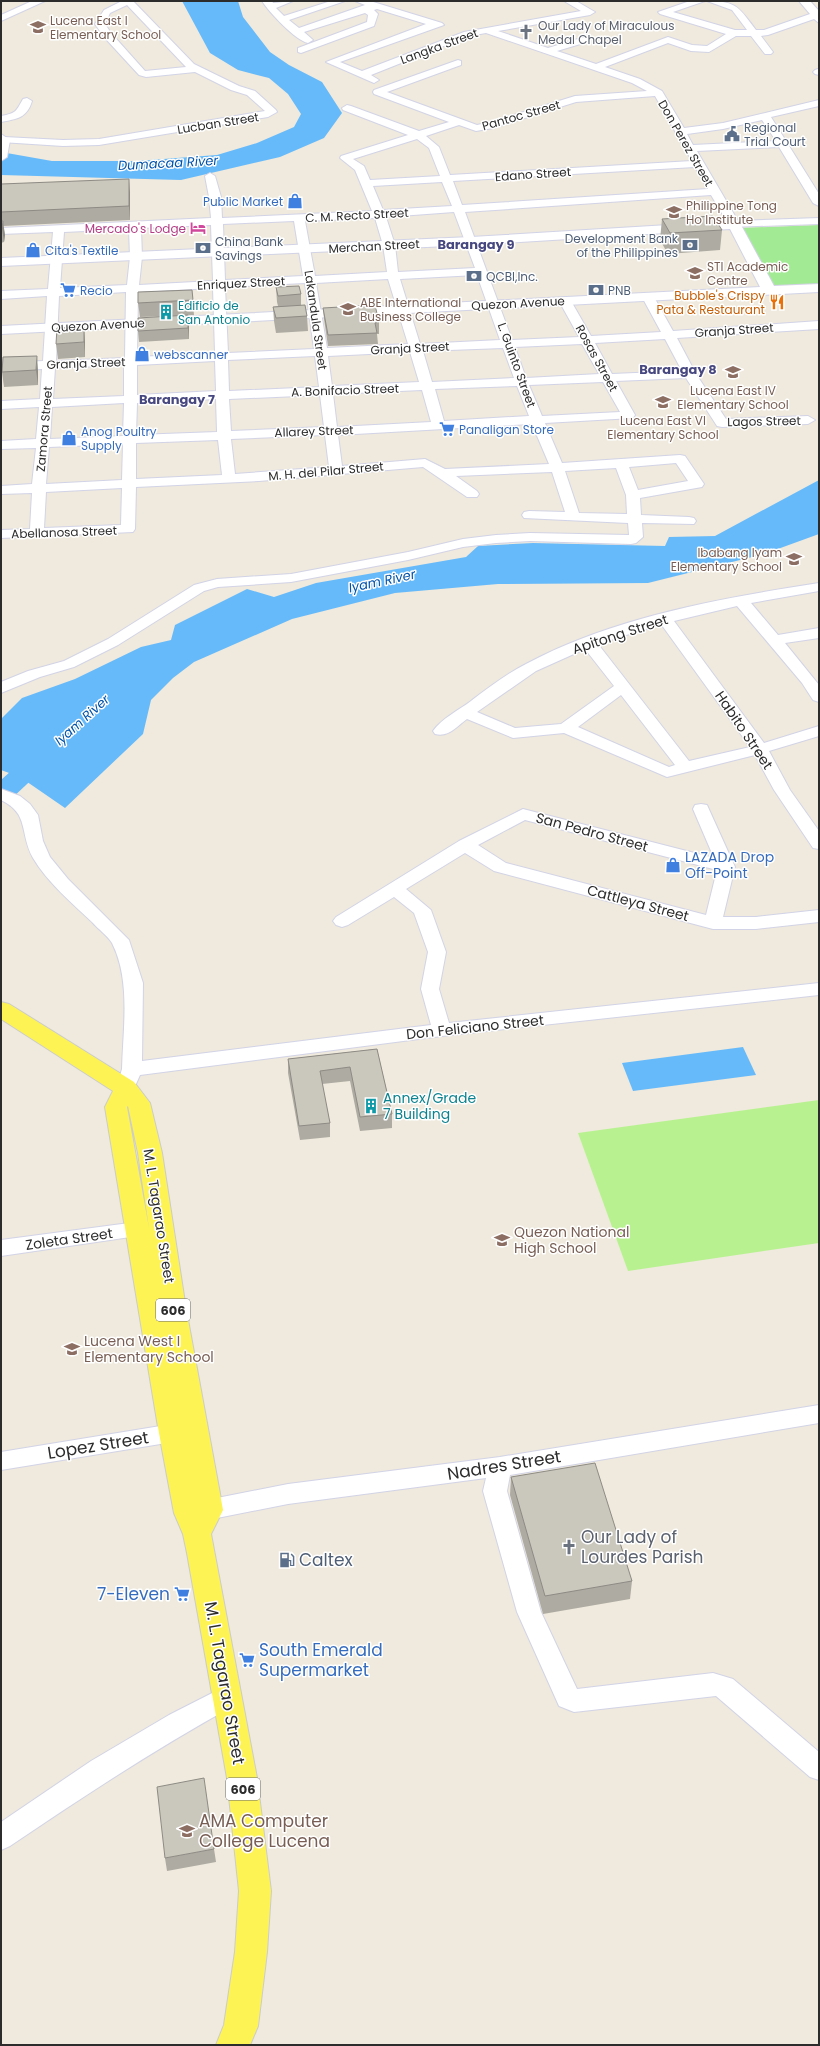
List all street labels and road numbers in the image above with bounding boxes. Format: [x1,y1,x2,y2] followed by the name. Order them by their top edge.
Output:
[398,24,480,68] street label: Langka Street
[480,96,562,134] street label: Pantoc Street
[654,97,718,189] street label: Don Perez Street
[176,108,260,138] street label: Lucban Street
[494,163,572,185] street label: Edano Street
[305,204,409,226] street label: C. M. Recto Street
[328,235,420,257] street label: Merchan Street
[301,269,331,371] street label: Lakandula Street
[196,272,286,294] street label: Enriquez Street
[471,292,565,314] street label: Quezon Avenue
[51,314,145,336] street label: Quezon Avenue
[694,319,774,341] street label: Granja Street
[494,320,540,410] street label: L. Guinto Street
[572,322,622,394] street label: Rosas Street
[370,337,450,359] street label: Granja Street
[46,353,126,373] street label: Granja Street
[291,380,399,400] street label: A. Bonifacio Street
[32,386,56,472] street label: Zamora Street
[727,412,801,430] street label: Lagos Street
[274,421,354,441] street label: Allarey Street
[268,457,384,485] street label: M. H. del Pilar Street
[11,522,117,542] street label: Abellanosa Street
[570,609,670,659] street label: Apitong Street
[710,687,778,773] street label: Habito Street
[534,807,650,857] street label: San Pedro Street
[585,880,691,926] street label: Cattleya Street
[405,1010,545,1044] street label: Don Feliciano Street
[139,1147,179,1285] street label: M. L. Tagarao Street
[24,1223,114,1255] street label: Zoleta Street
[156,1299,190,1321] road number: 606
[46,1425,150,1465] street label: Lopez Street
[445,1444,563,1486] street label: Nadres Street
[199,1600,251,1766] street label: M. L. Tagarao Street
[226,1778,260,1800] road number: 606

